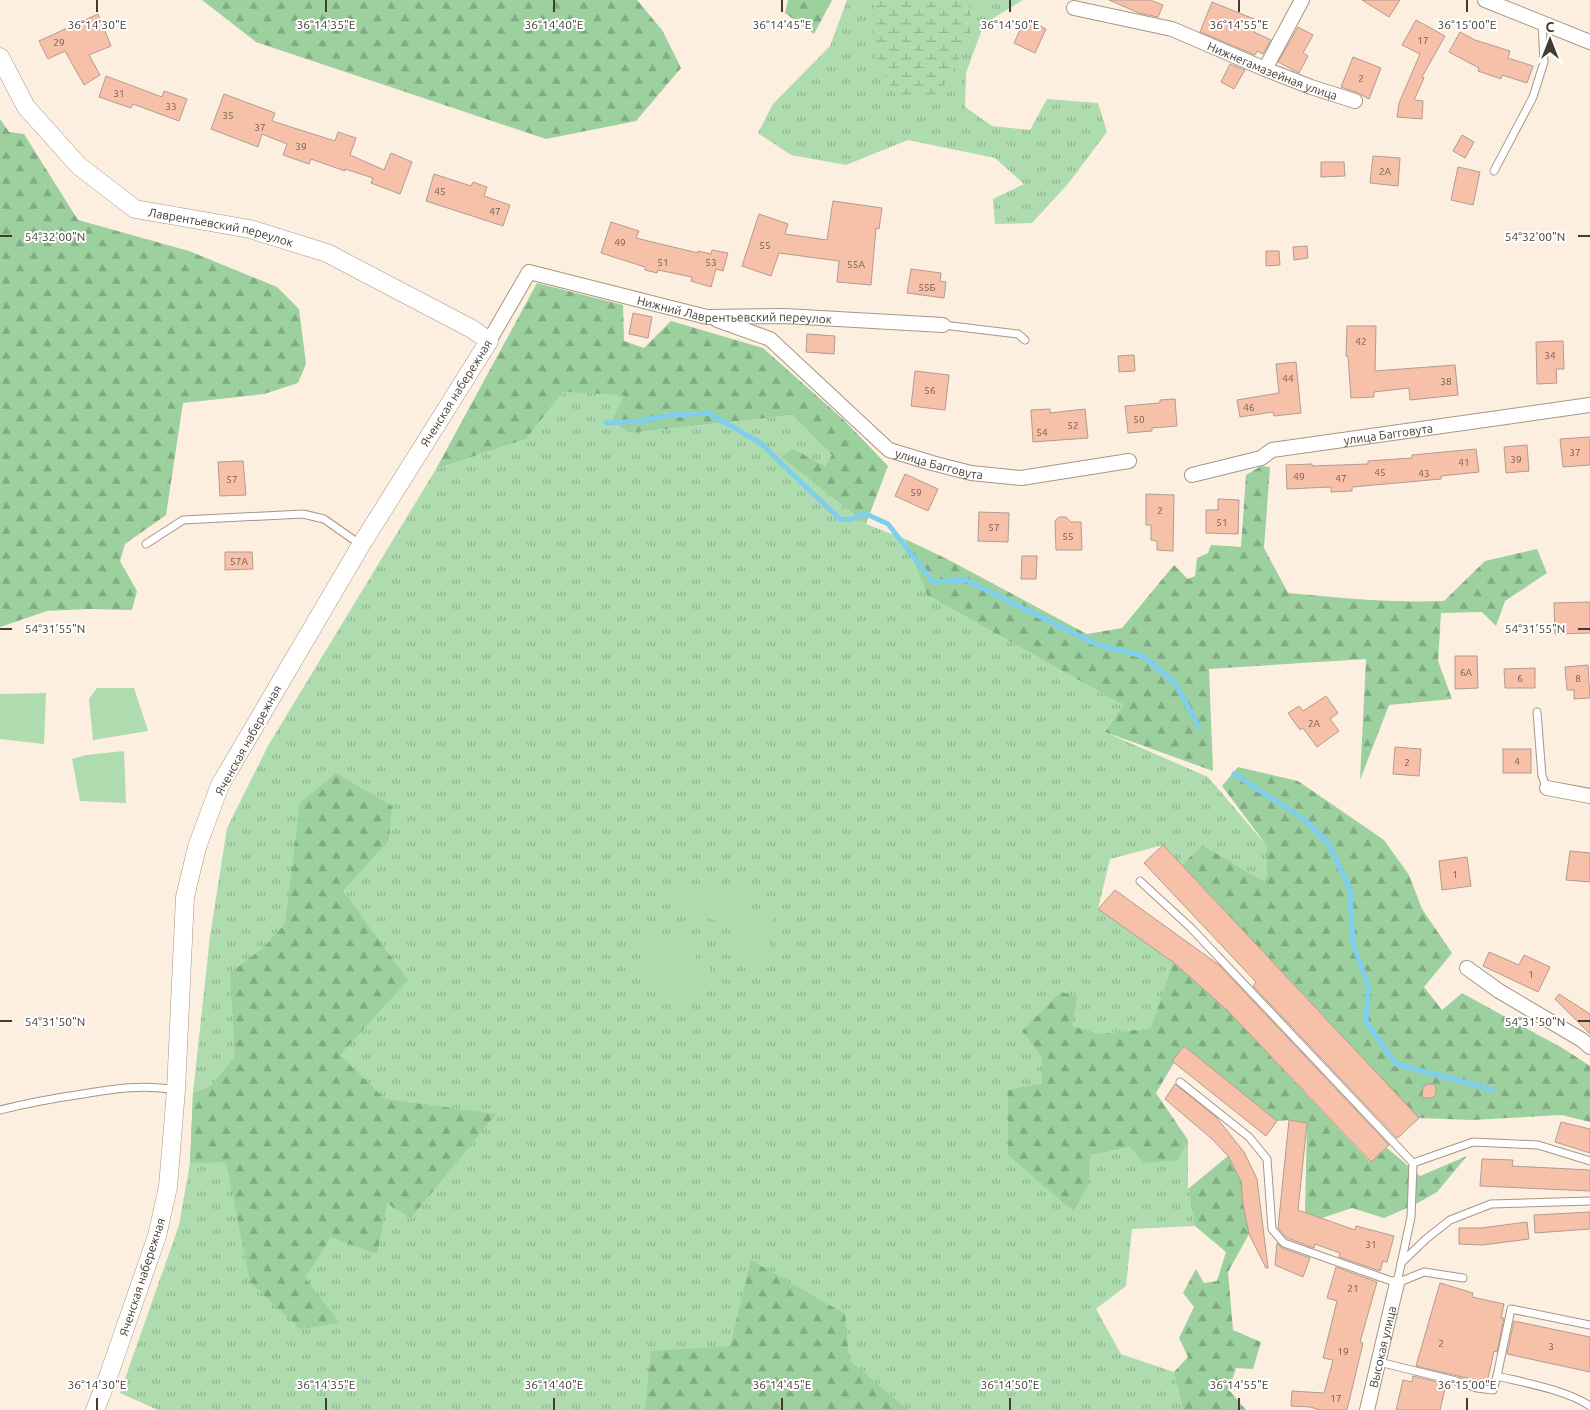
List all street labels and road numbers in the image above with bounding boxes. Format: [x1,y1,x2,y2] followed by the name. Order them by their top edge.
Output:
[1206,39,1339,102] street label: Нижнегамазейная улица
[147,205,295,249] street label: Лаврентьевский переулок
[636,293,832,325] street label: Нижний Лаврентьевский переулок
[418,337,494,449] street label: Яченская набережная
[1343,421,1434,446] street label: улица Багговута
[894,446,983,481] street label: улица Багговута
[212,683,284,797] street label: Яченская набережная
[117,1216,167,1338] street label: Яченская набережная
[1366,1305,1398,1389] street label: Высокая улица

